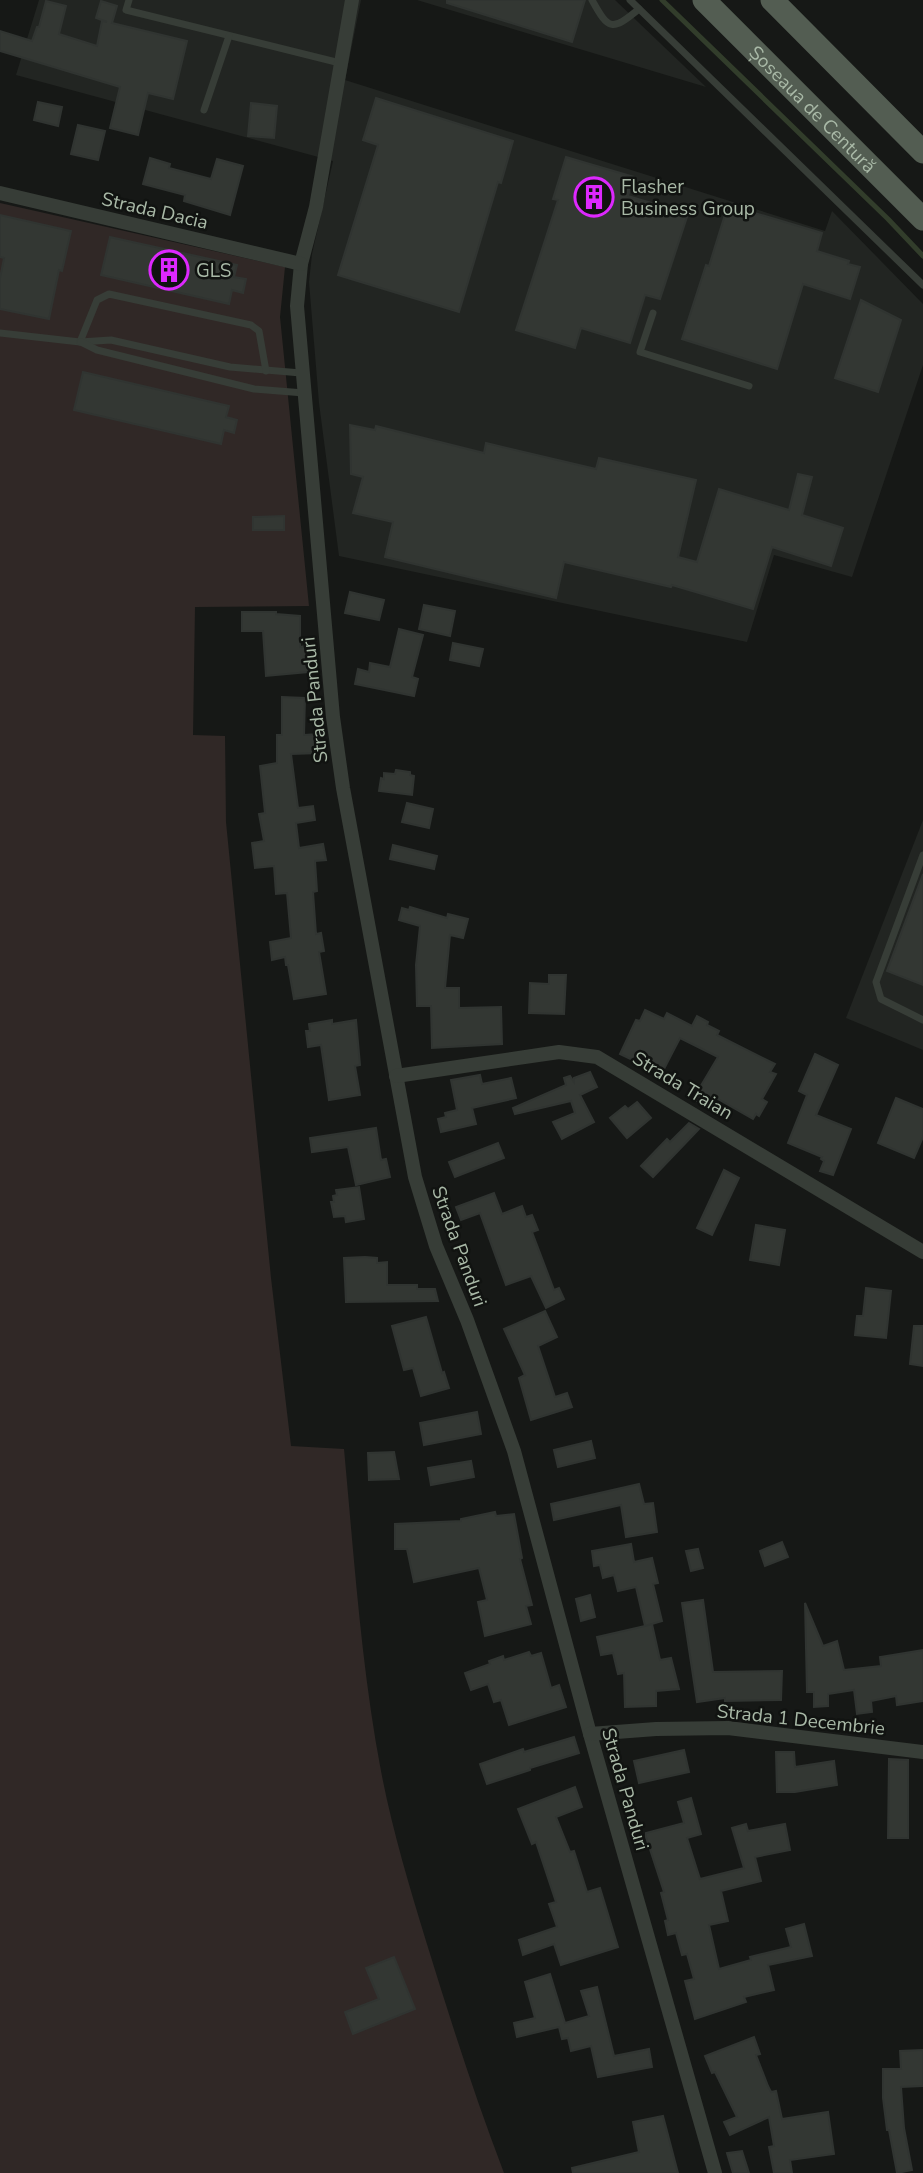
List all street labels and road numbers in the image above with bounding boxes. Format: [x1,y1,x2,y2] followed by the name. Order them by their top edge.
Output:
[743,40,882,179] street label: Șoseaua de Centură
[99,186,211,236] street label: Strada Dacia
[295,636,335,764] street label: Strada Panduri
[627,1046,738,1126] street label: Strada Traian
[425,1182,493,1310] street label: Strada Panduri
[716,1698,886,1742] street label: Strada 1 Decembrie
[595,1725,655,1854] street label: Strada Panduri

